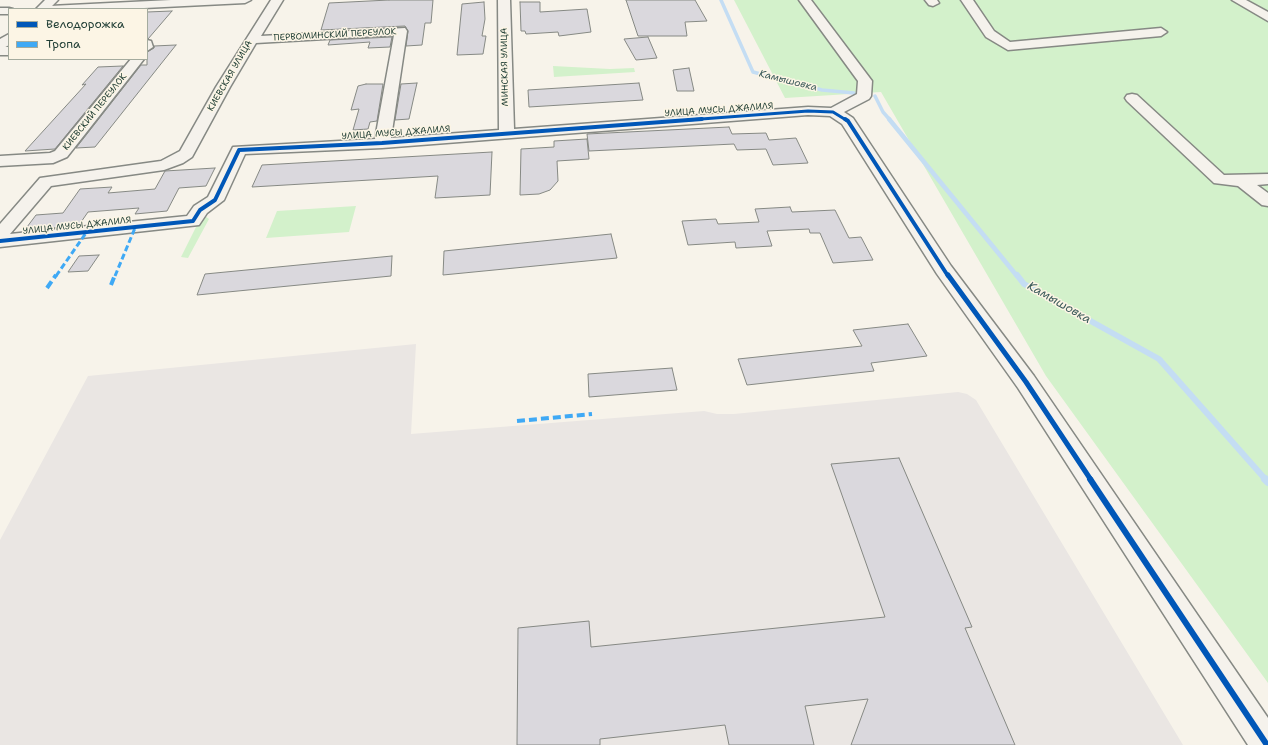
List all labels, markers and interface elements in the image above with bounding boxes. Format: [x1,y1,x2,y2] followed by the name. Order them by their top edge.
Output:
[8,8,148,60] legend
[46,16,124,32] text: Велодорожка
[273,26,397,44] street label: ПЕРВОМИНСКИЙ ПЕРЕУЛОК
[499,28,511,106] street label: МИНСКАЯ УЛИЦА
[46,36,80,52] text: Тропа
[205,39,255,113] street label: КИЕВСКАЯ УЛИЦА
[758,68,818,94] water label: Камышовка
[61,71,129,153] street label: КИЕВСКИЙ ПЕРЕУЛОК
[664,101,774,119] street label: УЛИЦА МУСЫ ДЖАЛИЛЯ
[341,124,451,142] street label: УЛИЦА МУСЫ ДЖАЛИЛЯ
[22,215,132,237] street label: УЛИЦА МУСЫ ДЖАЛИЛЯ
[1025,279,1093,327] water label: Камышовка

